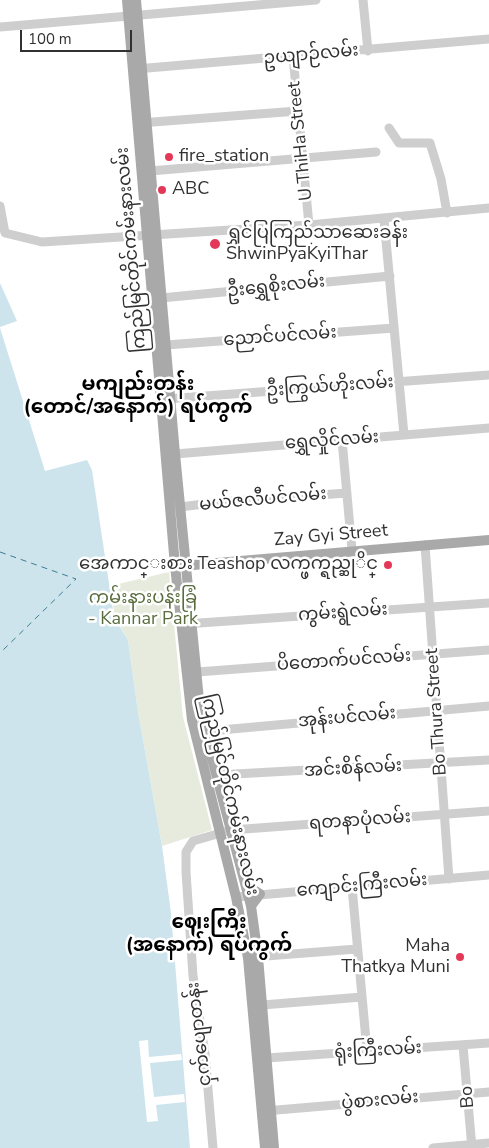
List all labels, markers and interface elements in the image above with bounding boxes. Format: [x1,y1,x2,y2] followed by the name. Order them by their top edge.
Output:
[22,20,135,52] scale bar
[28,29,72,49] text: 100 m
[262,40,360,70] street label: ဥယျာဉ်လမ်း
[284,80,318,202] street label: U ThiHa Street
[112,146,152,354] street label: ကြည်မြင်တိုင်ကမ်းနားလမ်း
[179,146,269,168] place label: fire_station
[163,151,175,163] marker: fire_station
[172,179,209,201] place label: ABC
[156,184,168,196] marker: ABC
[226,223,408,266] place label: ရွှင်ပြကြည်သာဆေးခန်း ShwinPyaKyiThar
[208,237,222,251] marker: ရွှင်ပြကြည်သာဆေးခန်း ShwinPyaKyiThar
[226,271,326,303] street label: ဦးရွှေစိုးလမ်း
[223,322,337,352] street label: ညောင်ပင်လမ်း
[265,372,395,402] street label: ဦးကြွယ်ဟိုးလမ်း
[24,373,252,420] district label: မကျည်းတန်း (တောင်/အနောက်) ရပ်ကွက်
[284,427,380,455] street label: ရွှေလှိုင်လမ်း
[199,484,327,516] street label: မယ်ဇလီပင်လမ်း
[273,520,389,552] street label: Zay Gyi Street
[79,554,378,576] place label: အေကာင္းစား Teashop လက္ဖက္ရည္ဆုိင္
[382,559,394,571] marker: အေကာင္းစား Teashop လက္ဖက္ရည္ဆုိင္
[88,588,198,630] park label: ကမ်းနားပန်းခြံ - Kannar Park
[298,599,388,627] street label: ကွမ်းရွဲလမ်း
[276,646,412,676] street label: ပိတောက်ပင်လမ်း
[422,648,452,776] street label: Bo Thura Street
[195,692,263,898] street label: ကြည်မြင်တိုင်ကမ်းနားလမ်း
[297,703,397,733] street label: အုန်းပင်လမ်း
[303,756,403,782] street label: အင်းစိန်လမ်း
[308,807,412,835] street label: ရတနာပုံလမ်း
[296,870,428,902] street label: ကျောင်းကြီးလမ်း
[126,911,292,958] district label: ဈေးကြီး (အနောက်) ရပ်ကွက်
[341,936,450,979] place label: Maha Thatkya Muni
[454,951,466,963] marker: Maha Thatkya Muni
[183,981,217,1087] street label: ငှက်ပျောတန်း
[334,1038,422,1064] street label: ရုံးကြီးလမ်း
[456,1085,480,1109] street label: Bo
[341,1087,419,1115] street label: ပွဲစားလမ်း

